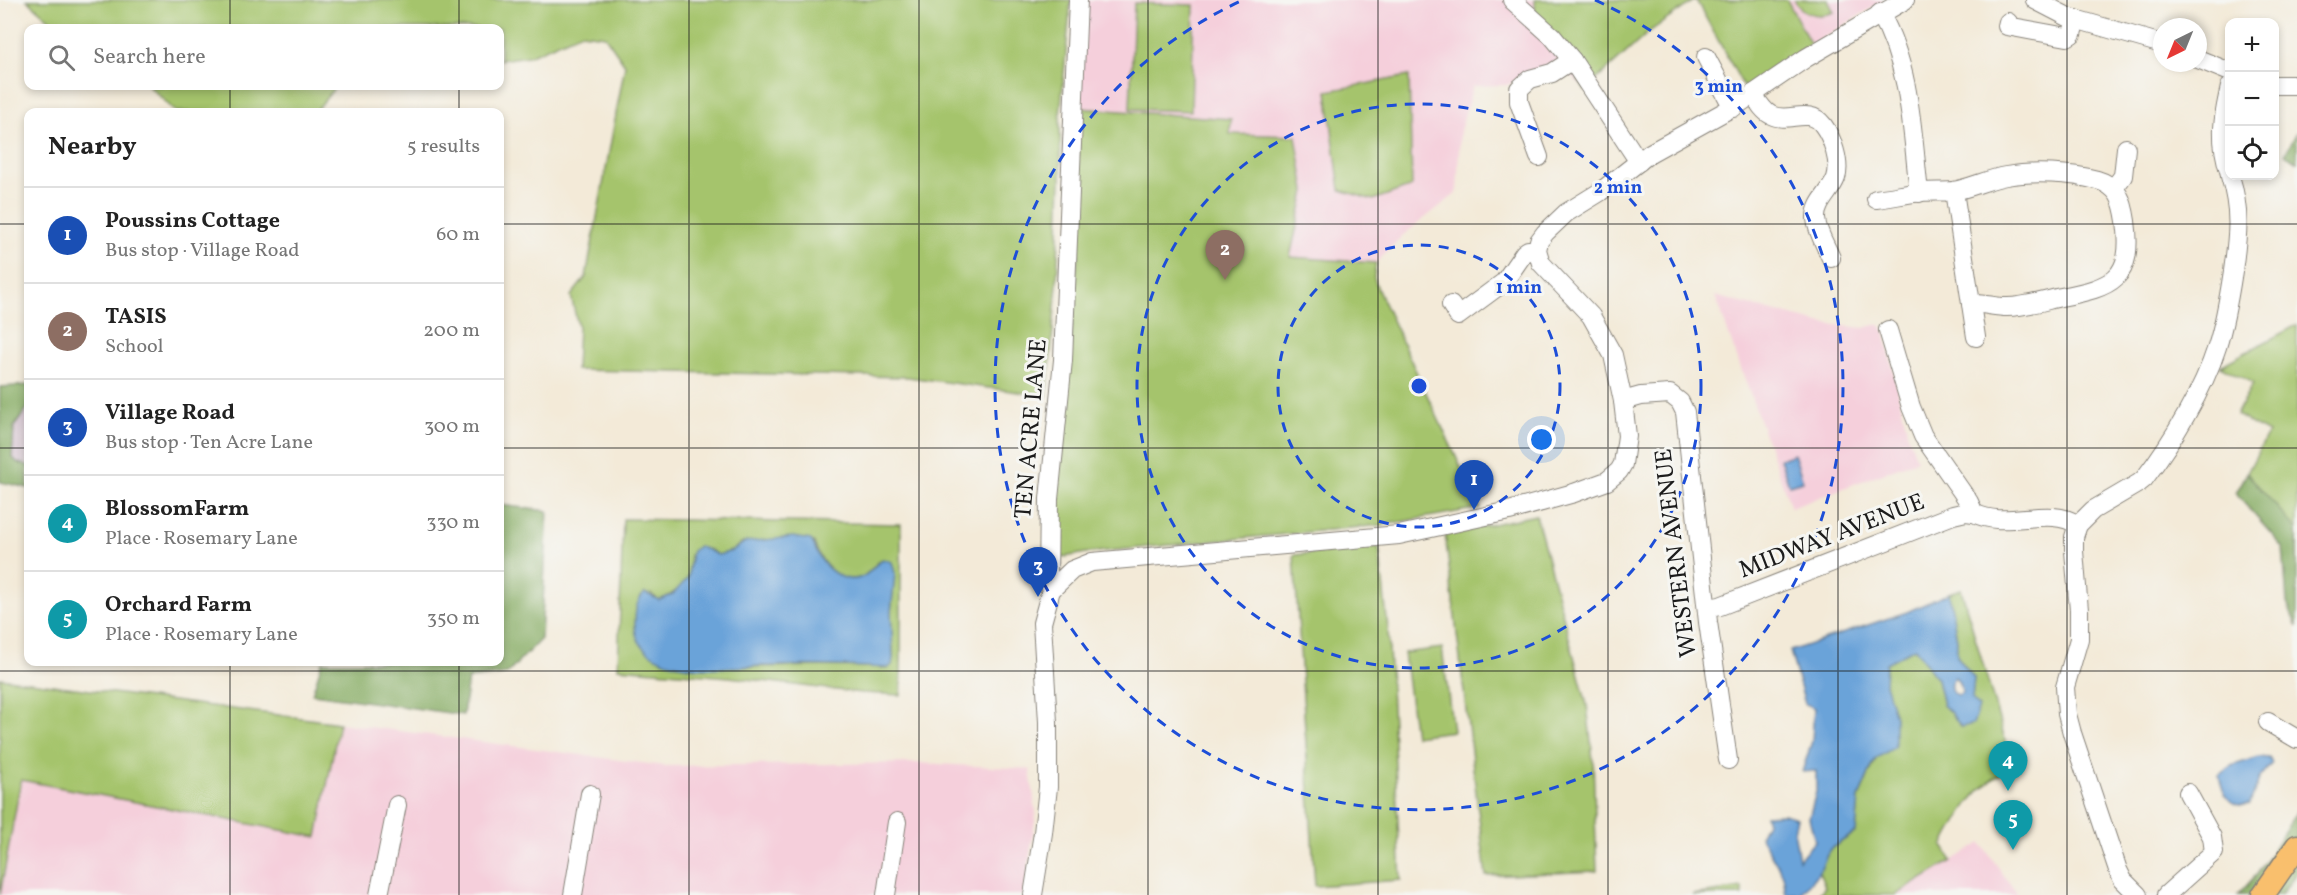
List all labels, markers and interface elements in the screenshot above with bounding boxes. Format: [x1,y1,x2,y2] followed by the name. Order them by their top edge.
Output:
[2153,18,2207,72] north arrow
[2225,18,2279,180] map controls
[2225,18,2279,72] button: +
[24,24,504,90] search box
[45,41,78,74] icon: search
[93,42,206,73] text: Search here
[2225,72,2279,126] button: −
[1695,75,1743,100] text: 3 min
[2225,126,2279,180] button: locate
[48,129,137,165] text: Nearby
[407,133,480,161] text: 5 results
[1594,176,1642,201] text: 2 min
[105,206,280,237] text: Poussins Cottage
[63,221,72,249] text: 1
[436,221,480,249] text: 60 m
[1206,230,1244,280] pin: 2
[105,237,300,265] text: Bus stop · Village Road
[1496,276,1542,301] text: 1 min
[105,302,166,333] text: TASIS
[62,317,73,345] text: 2
[423,317,480,345] text: 200 m
[105,333,163,361] text: School
[1007,337,1057,521] street label: TEN ACRE LANE
[1409,376,1429,396] centre of rings
[105,398,235,429] text: Village Road
[62,413,73,441] text: 3
[424,413,480,441] text: 300 m
[1527,425,1556,454] your location
[105,429,313,457] text: Bus stop · Ten Acre Lane
[1647,447,1707,659] street label: WESTERN AVENUE
[1454,460,1494,510] pin: 1
[1734,486,1930,588] street label: MIDWAY AVENUE
[105,494,249,525] text: BlossomFarm
[61,509,74,537] text: 4
[426,509,480,537] text: 330 m
[105,525,298,553] text: Place · Rosemary Lane
[1018,548,1058,597] pin: 3
[105,590,252,621] text: Orchard Farm
[63,605,72,633] text: 5
[427,605,480,633] text: 350 m
[105,621,298,649] text: Place · Rosemary Lane
[1988,742,2028,791] pin: 4
[1994,800,2032,850] pin: 5

